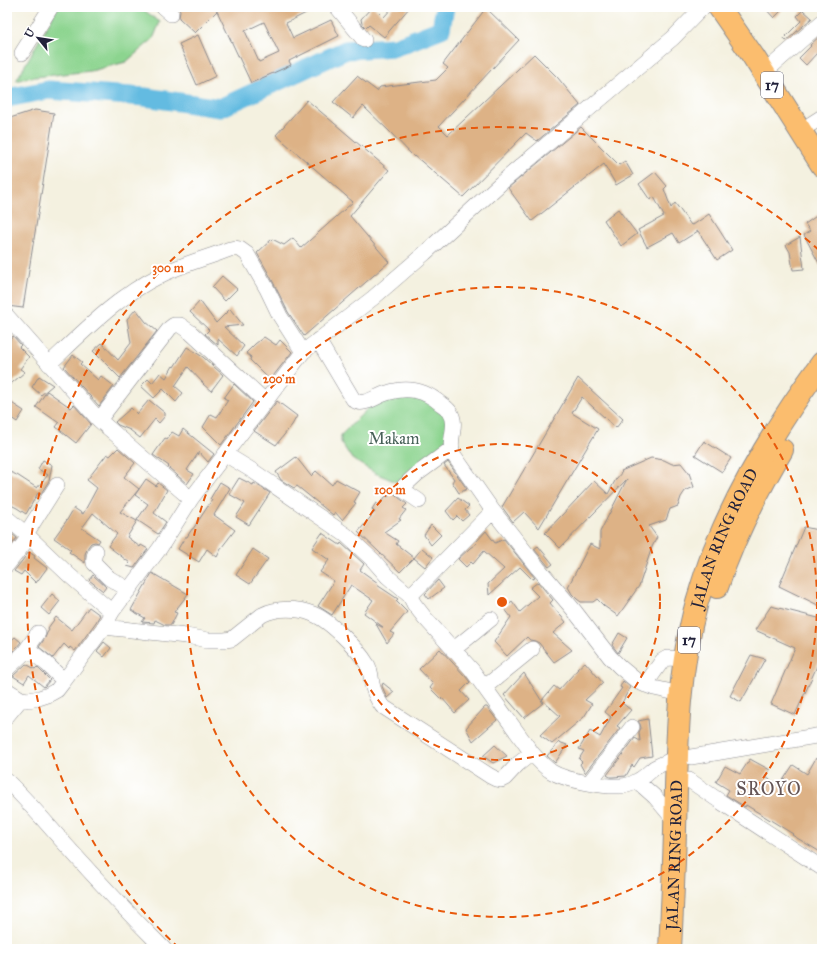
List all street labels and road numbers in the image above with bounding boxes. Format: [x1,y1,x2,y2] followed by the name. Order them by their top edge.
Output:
[761,72,783,98] road number: 17
[686,465,762,613] street label: JALAN RING ROAD
[678,627,700,653] road number: 17
[662,780,686,933] street label: JALAN RING ROAD

